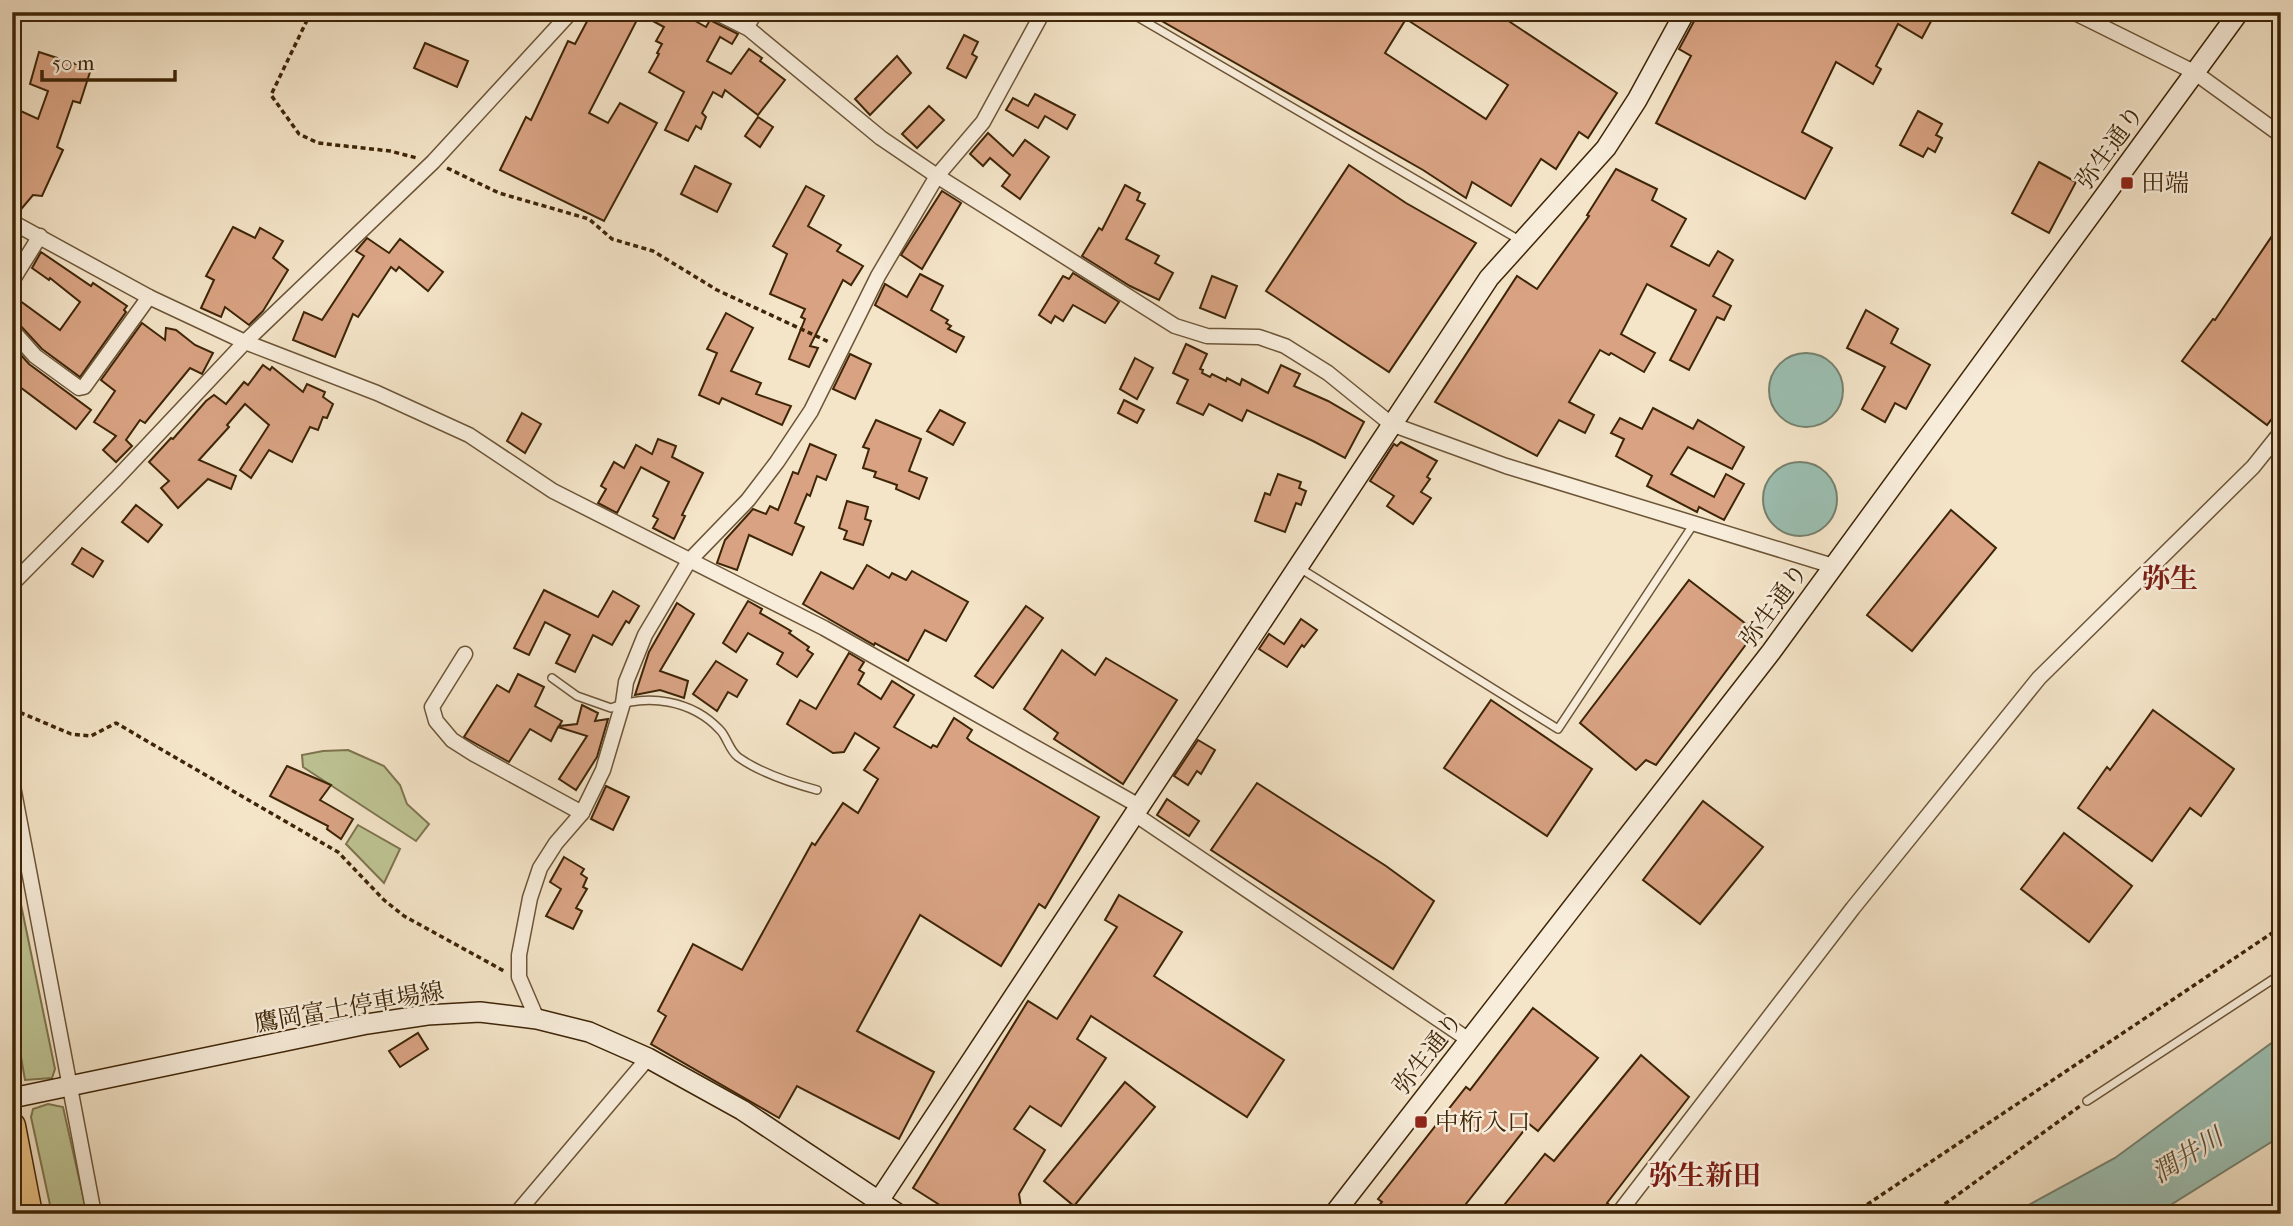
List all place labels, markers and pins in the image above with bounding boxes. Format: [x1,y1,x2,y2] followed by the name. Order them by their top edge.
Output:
[2141,169,2189,197] place label: 田端
[2119,175,2135,191] marker: 田端
[1435,1108,1531,1136] place label: 中桁入口
[1413,1114,1429,1130] marker: 中桁入口

